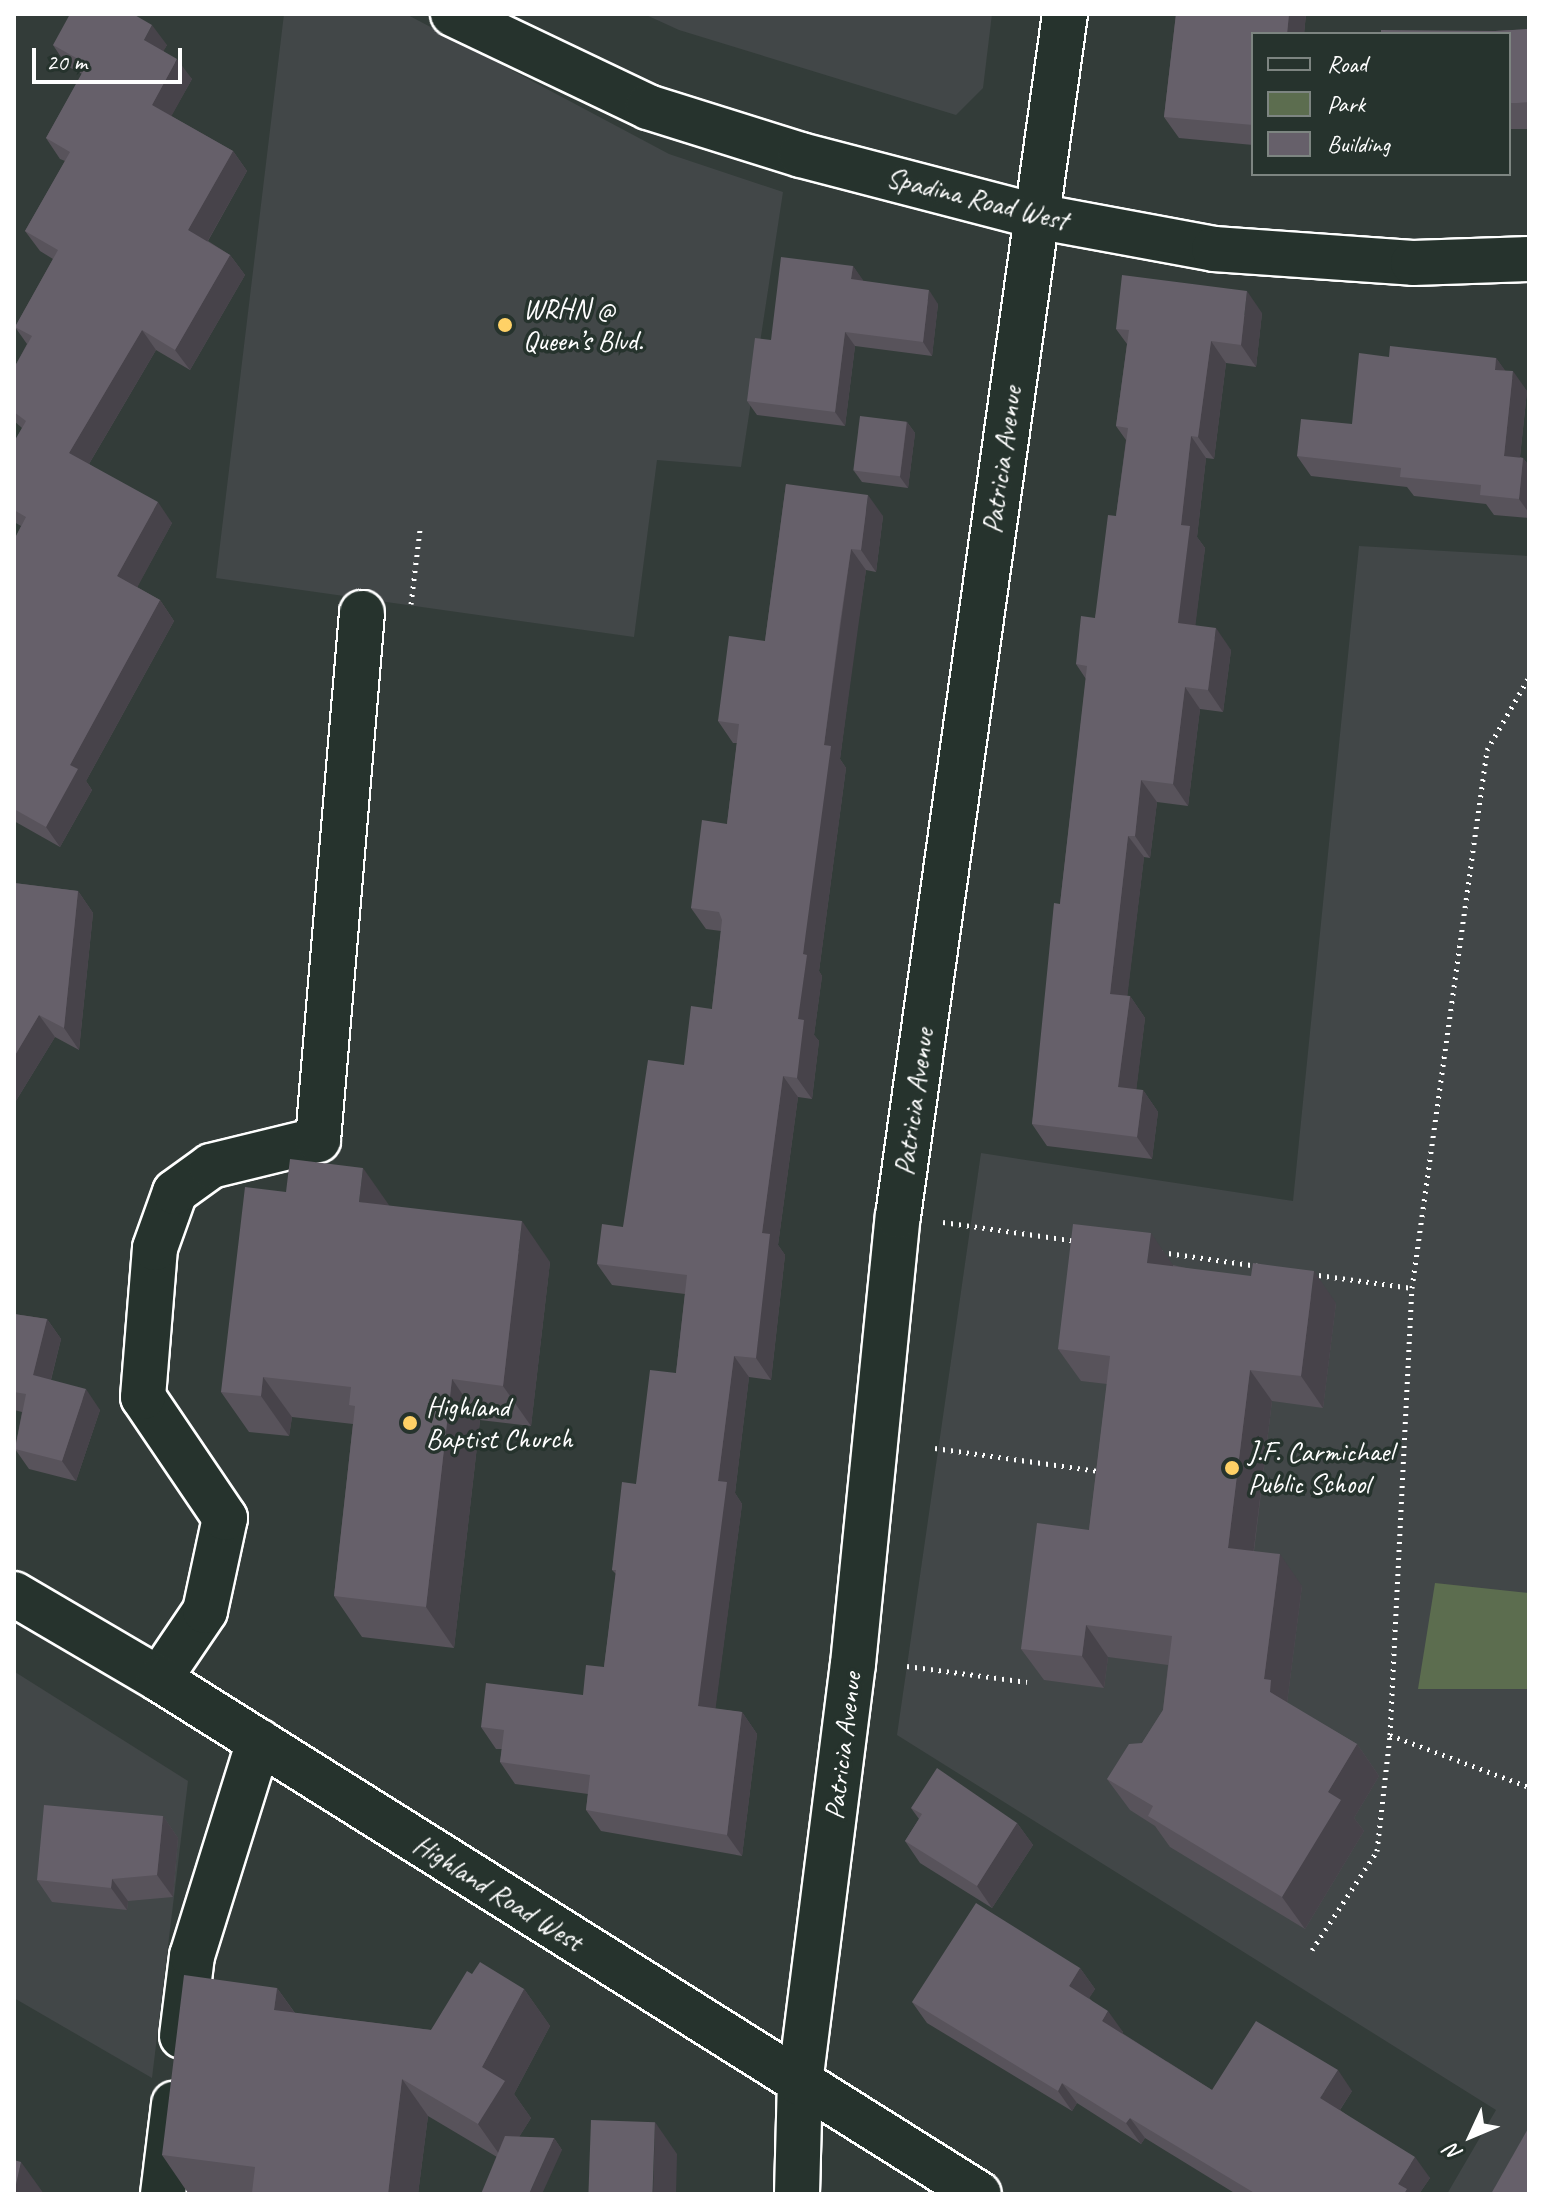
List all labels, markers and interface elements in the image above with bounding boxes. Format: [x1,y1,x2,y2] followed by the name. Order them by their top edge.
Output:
[36,32,186,82] scale bar
[1251,32,1511,176] legend
[46,47,87,77] text: 20 m
[1327,49,1367,79] text: Road
[1327,89,1365,119] text: Park
[1327,129,1390,159] text: Building
[883,160,1071,238] street label: Spadina Road West
[523,292,643,358] place label: WRHN @ Queen’s Blvd.
[494,314,516,336] marker: WRHN @ Queen’s Blvd.
[975,385,1029,535] street label: Patricia Avenue
[887,1027,941,1177] street label: Patricia Avenue
[426,1390,574,1456] place label: Highland Baptist Church
[401,1414,419,1432] marker: Highland Baptist Church
[1248,1435,1394,1501] place label: J.F. Carmichael Public School
[1223,1459,1241,1477] marker: J.F. Carmichael Public School
[817,1671,869,1821] street label: Patricia Avenue
[408,1828,588,1958] street label: Highland Road West
[1431,2096,1511,2176] north arrow
[1439,2138,1469,2167] text: N

